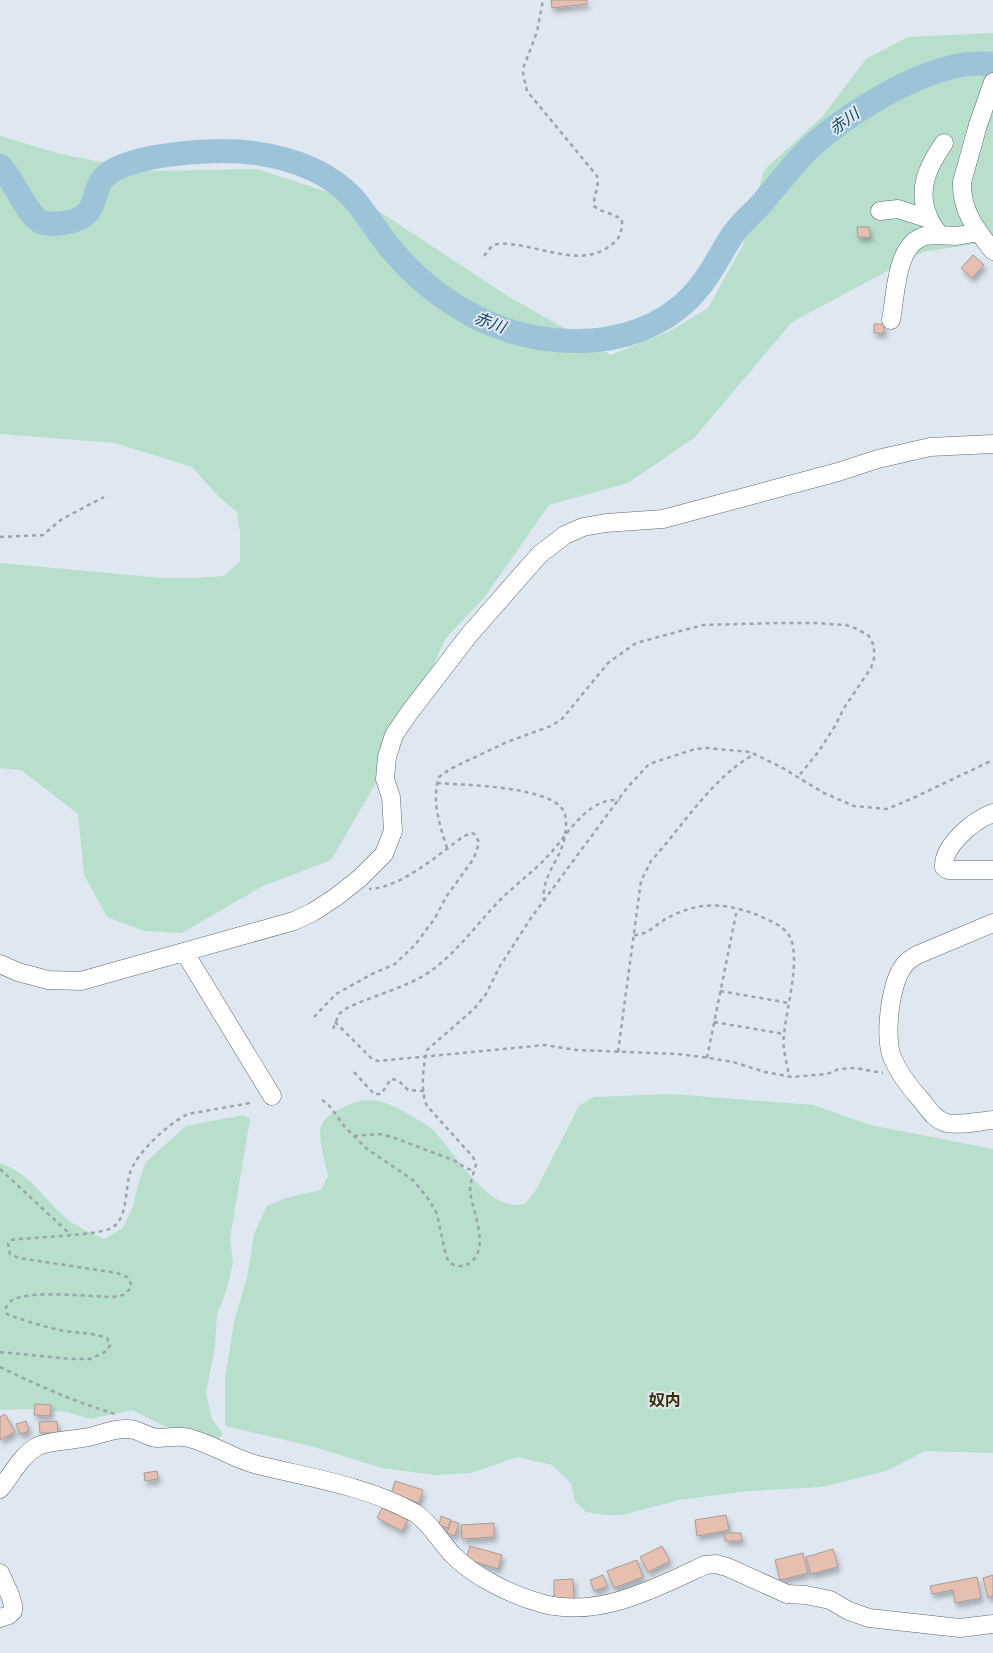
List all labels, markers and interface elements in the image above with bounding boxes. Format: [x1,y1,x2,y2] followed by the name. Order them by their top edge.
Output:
[826,103,864,138] water label: 赤川
[472,308,510,337] water label: 赤川
[649,1391,681,1409] district label: 奴内

